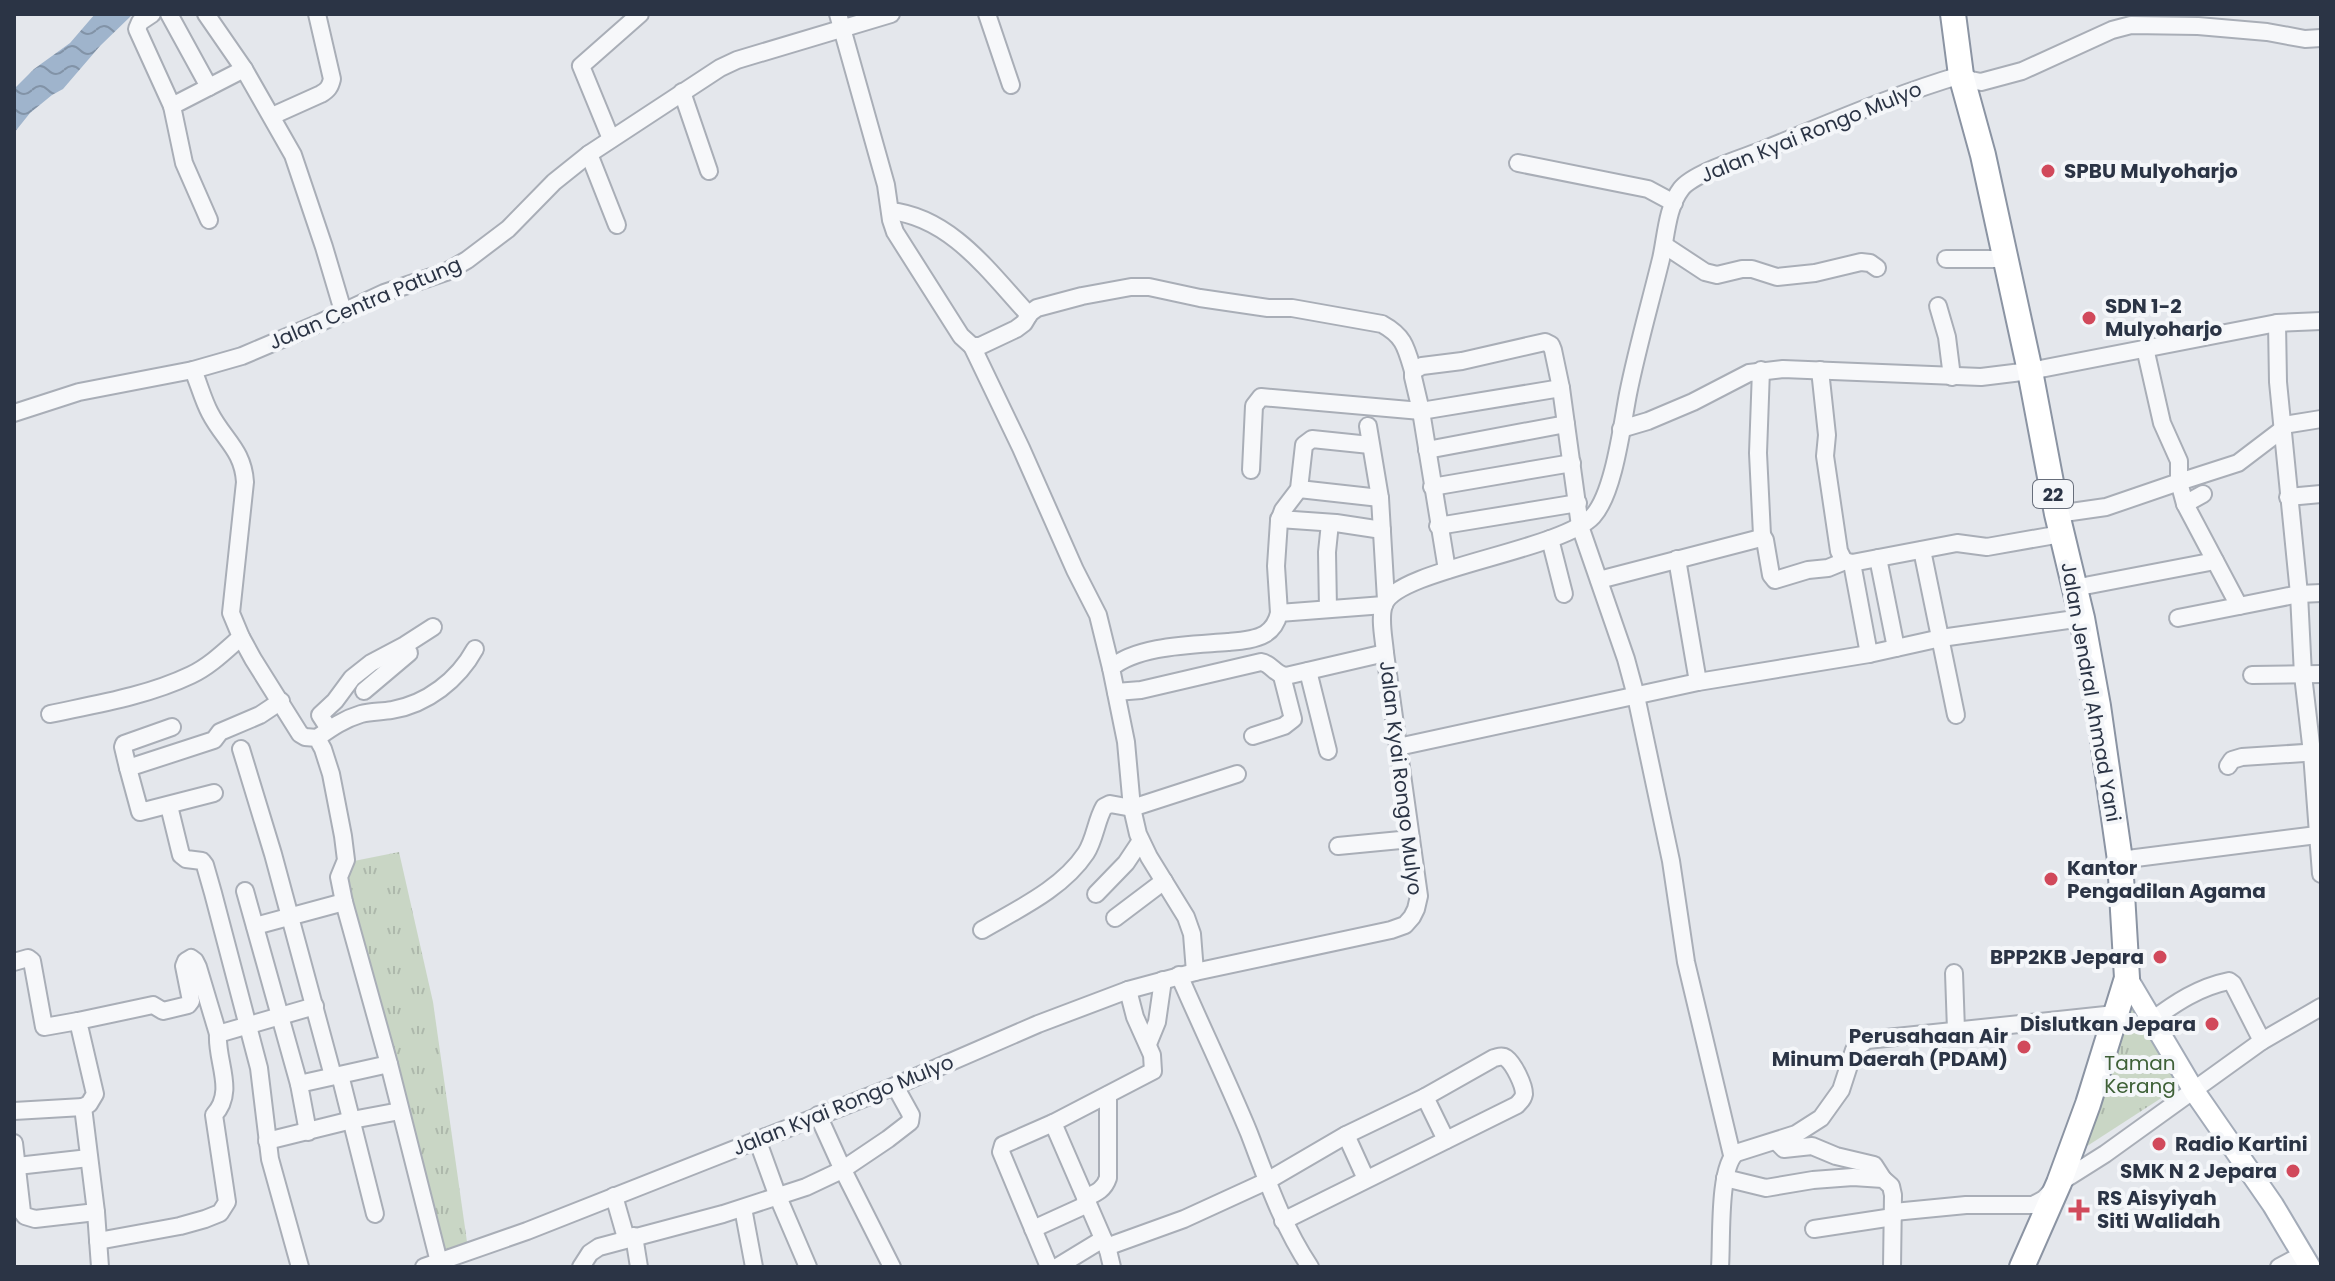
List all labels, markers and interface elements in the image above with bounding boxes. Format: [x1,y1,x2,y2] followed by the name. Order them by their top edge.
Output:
[1696,75,1926,189] street label: Jalan Kyai Rongo Mulyo
[2064,157,2238,185] place label: SPBU Mulyoharjo
[2039,162,2057,180] marker: SPBU Mulyoharjo
[265,250,465,356] street label: Jalan Centra Patung
[2105,292,2223,343] place label: SDN 1-2 Mulyoharjo
[2080,309,2098,327] marker: SDN 1-2 Mulyoharjo
[2033,480,2073,508] road number: 22
[2054,560,2128,824] street label: Jalan Jendral Ahmad Yani
[1373,659,1429,897] street label: Jalan Kyai Rongo Mulyo
[2067,854,2266,905] place label: Kantor Pengadilan Agama
[2042,870,2060,888] marker: Kantor Pengadilan Agama
[1990,943,2144,971] place label: BPP2KB Jepara
[2151,948,2169,966] marker: BPP2KB Jepara
[2020,1010,2196,1038] place label: Dislutkan Jepara
[2203,1015,2221,1033] marker: Dislutkan Jepara
[1772,1022,2008,1073] place label: Perusahaan Air Minum Daerah (PDAM)
[2015,1038,2033,1056] marker: Perusahaan Air Minum Daerah (PDAM)
[728,1048,958,1162] street label: Jalan Kyai Rongo Mulyo
[2104,1049,2176,1100] park label: Taman Kerang
[2175,1130,2308,1158] place label: Radio Kartini
[2150,1135,2168,1153] marker: Radio Kartini
[2120,1157,2277,1185] place label: SMK N 2 Jepara
[2284,1162,2302,1180] marker: SMK N 2 Jepara
[2097,1184,2221,1235] place label: RS Aisyiyah Siti Walidah
[2068,1199,2090,1221] marker: RS Aisyiyah Siti Walidah

